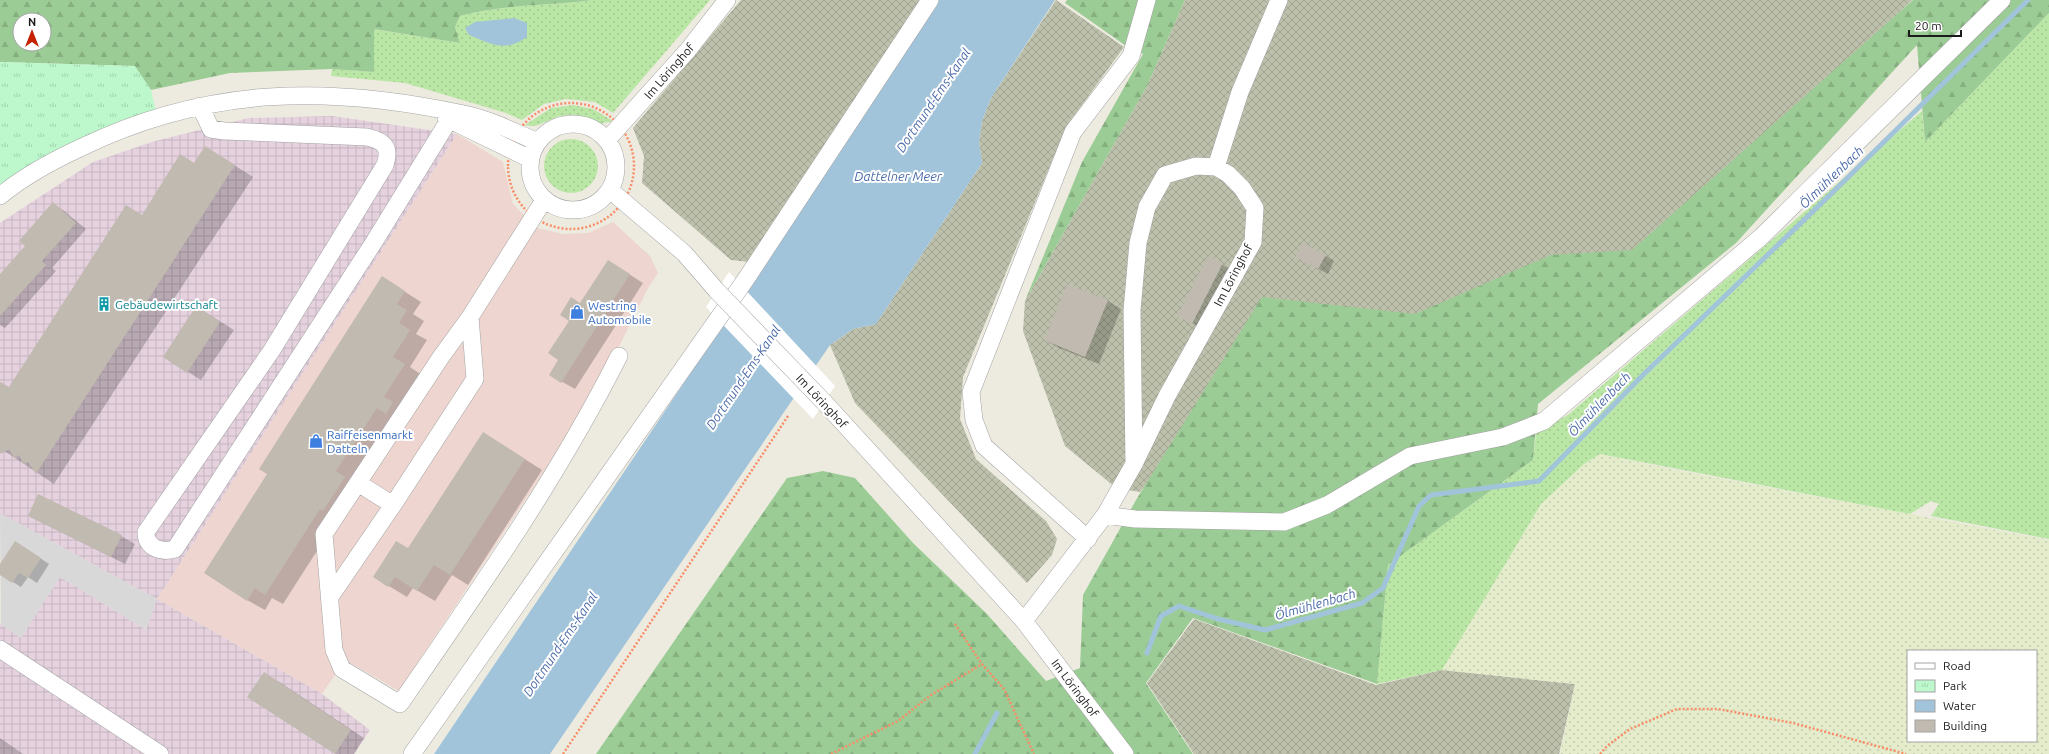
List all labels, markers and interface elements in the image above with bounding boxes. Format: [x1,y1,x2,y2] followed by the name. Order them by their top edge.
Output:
[12,12,52,52] north arrow
[1909,12,1961,38] scale bar
[28,16,36,28] text: N
[1915,19,1942,32] text: 20 m
[641,40,697,101] street label: Im Löringhof
[893,45,973,155] water label: Dortmund-Ems-Kanal
[1795,142,1866,211] water label: Ölmühlenbach
[854,169,943,183] water label: Dattelner Meer
[1211,241,1255,308] street label: Im Löringhof
[96,296,112,312] building icon: Gebäudewirtschaft
[115,298,218,311] place label: Gebäudewirtschaft
[588,299,651,326] place label: Westring Automobile
[569,304,585,320] shop icon: Westring Automobile
[703,322,783,432] water label: Dortmund-Ems-Kanal
[1564,368,1633,439] water label: Ölmühlenbach
[794,371,851,431] street label: Im Löringhof
[327,428,413,455] place label: Raiffeisenmarkt Datteln
[308,433,324,449] shop icon: Raiffeisenmarkt Datteln
[1273,585,1357,622] water label: Ölmühlenbach
[520,589,600,699] water label: Dortmund-Ems-Kanal
[1907,650,2037,742] legend
[1049,657,1101,720] street label: Im Löringhof
[1943,659,1971,672] text: Road
[1943,679,1967,692] text: Park
[1943,699,1976,712] text: Water
[1943,719,1987,732] text: Building

